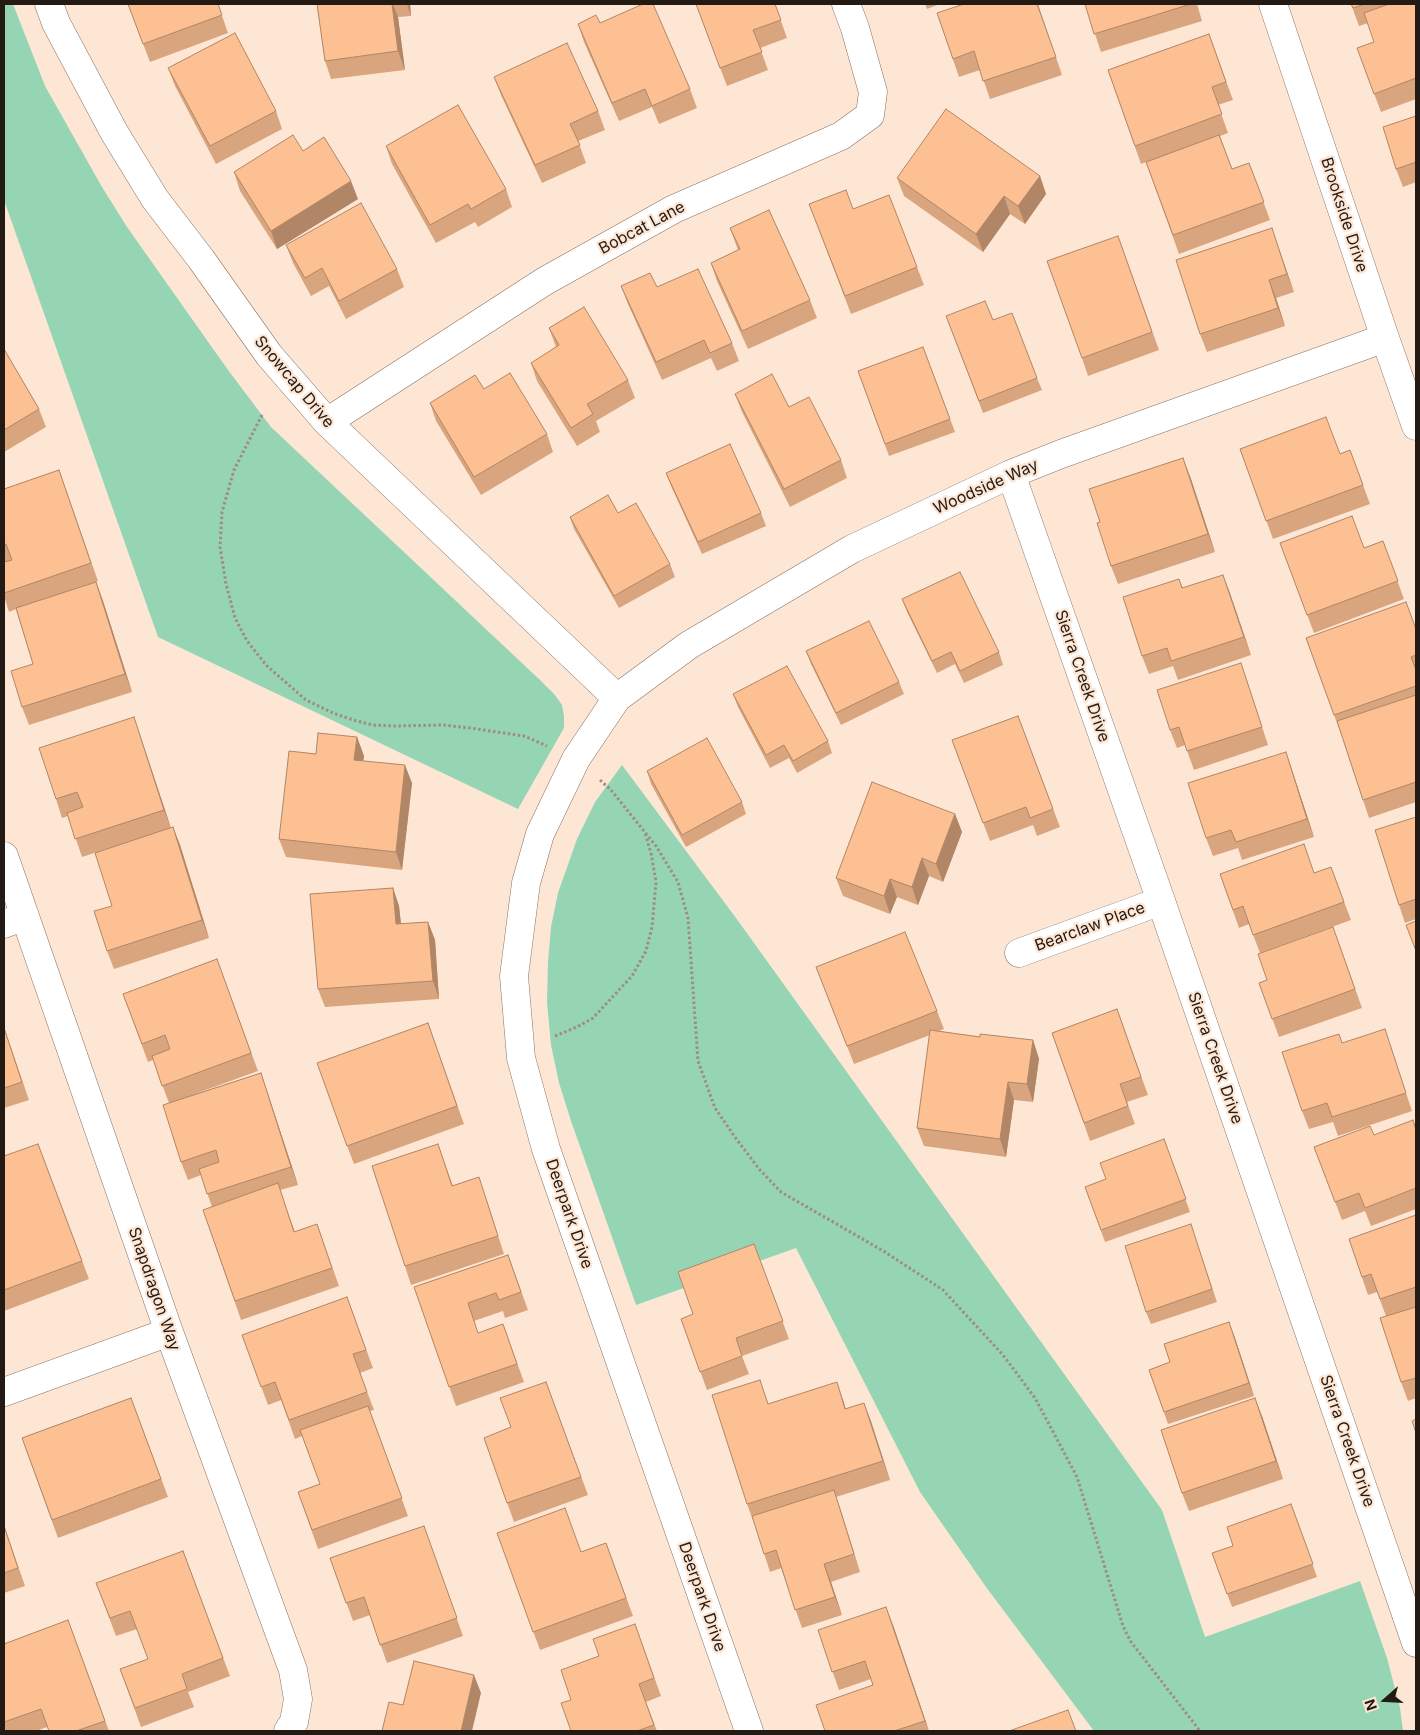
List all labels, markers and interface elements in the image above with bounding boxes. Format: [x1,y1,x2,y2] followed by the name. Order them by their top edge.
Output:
[1316,155,1372,275] street label: Brookside Drive
[596,197,688,259] street label: Bobcat Lane
[250,332,338,432] street label: Snowcap Drive
[931,455,1041,519] street label: Woodside Way
[1050,607,1114,745] street label: Sierra Creek Drive
[1032,898,1148,956] street label: Bearclaw Place
[1183,989,1247,1127] street label: Sierra Creek Drive
[541,1157,597,1271] street label: Deerpark Drive
[124,1225,184,1353] street label: Snapdragon Way
[1315,1372,1379,1510] street label: Sierra Creek Drive
[674,1540,730,1654] street label: Deerpark Drive
[1360,1675,1410,1725] north arrow
[1361,1697,1380,1713] text: N

